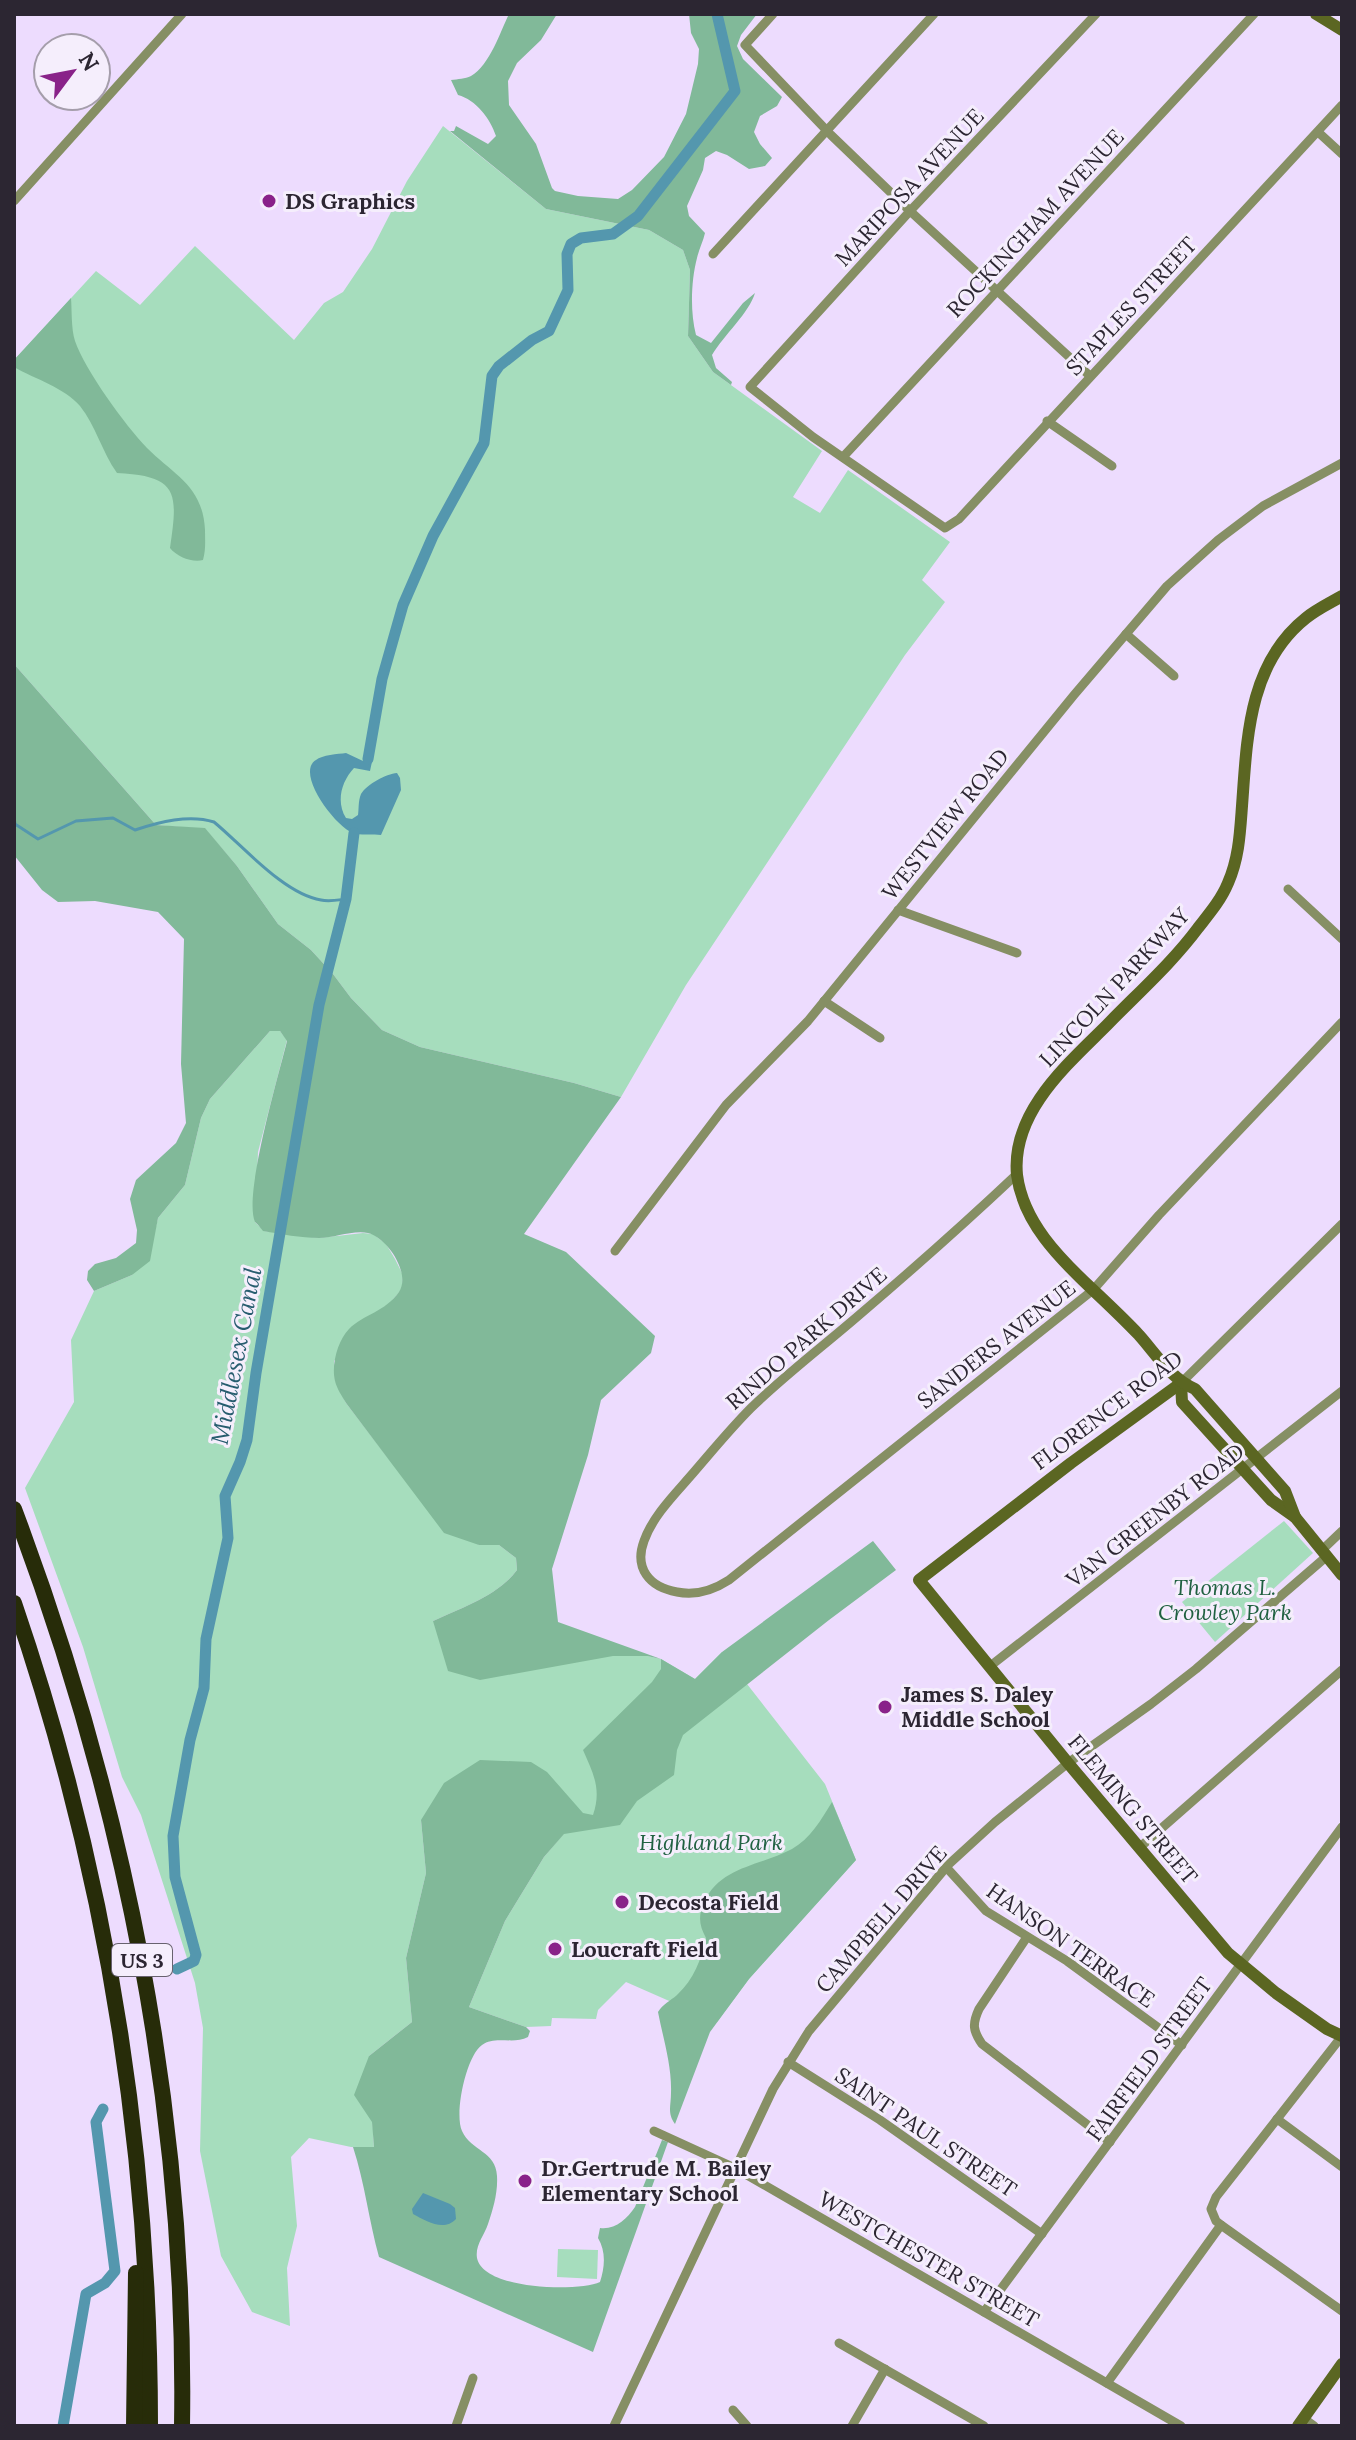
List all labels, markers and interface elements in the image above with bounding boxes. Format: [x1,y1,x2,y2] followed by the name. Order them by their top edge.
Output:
[32,32,112,112] north arrow
[73,47,105,76] text: N
[829,102,989,272] street label: MARIPOSA AVENUE
[940,123,1130,323] street label: ROCKINGHAM AVENUE
[285,187,415,215] place label: DS Graphics
[260,192,278,210] marker: DS Graphics
[1060,231,1202,381] street label: STAPLES STREET
[875,743,1015,905] street label: WESTVIEW ROAD
[1033,901,1196,1073] street label: LINCOLN PARKWAY
[720,1261,892,1415] street label: RINDO PARK DRIVE
[204,1265,268,1447] water label: Middlesex Canal
[911,1274,1081,1414] street label: SANDERS AVENUE
[1026,1344,1188,1476] street label: FLORENCE ROAD
[1060,1437,1250,1594] street label: VAN GREENBY ROAD
[1158,1573,1292,1626] park label: Thomas L. Crowley Park
[901,1680,1054,1733] place label: James S. Daley Middle School
[876,1698,894,1716] marker: James S. Daley Middle School
[1062,1728,1204,1890] street label: FLEMING STREET
[639,1828,783,1856] park label: Highland Park
[809,1840,953,1998] street label: CAMPBELL DRIVE
[981,1876,1161,2014] street label: HANSON TERRACE
[638,1888,779,1916] place label: Decosta Field
[613,1893,631,1911] marker: Decosta Field
[571,1935,718,1963] place label: Loucraft Field
[546,1940,564,1958] marker: Loucraft Field
[112,1944,172,1976] road number: US 3
[1080,1971,1218,2147] street label: FAIRFIELD STREET
[830,2061,1022,2203] street label: SAINT PAUL STREET
[541,2154,772,2207] place label: Dr.Gertrude M. Bailey Elementary School
[516,2172,534,2190] marker: Dr.Gertrude M. Bailey Elementary School
[814,2184,1044,2334] street label: WESTCHESTER STREET

